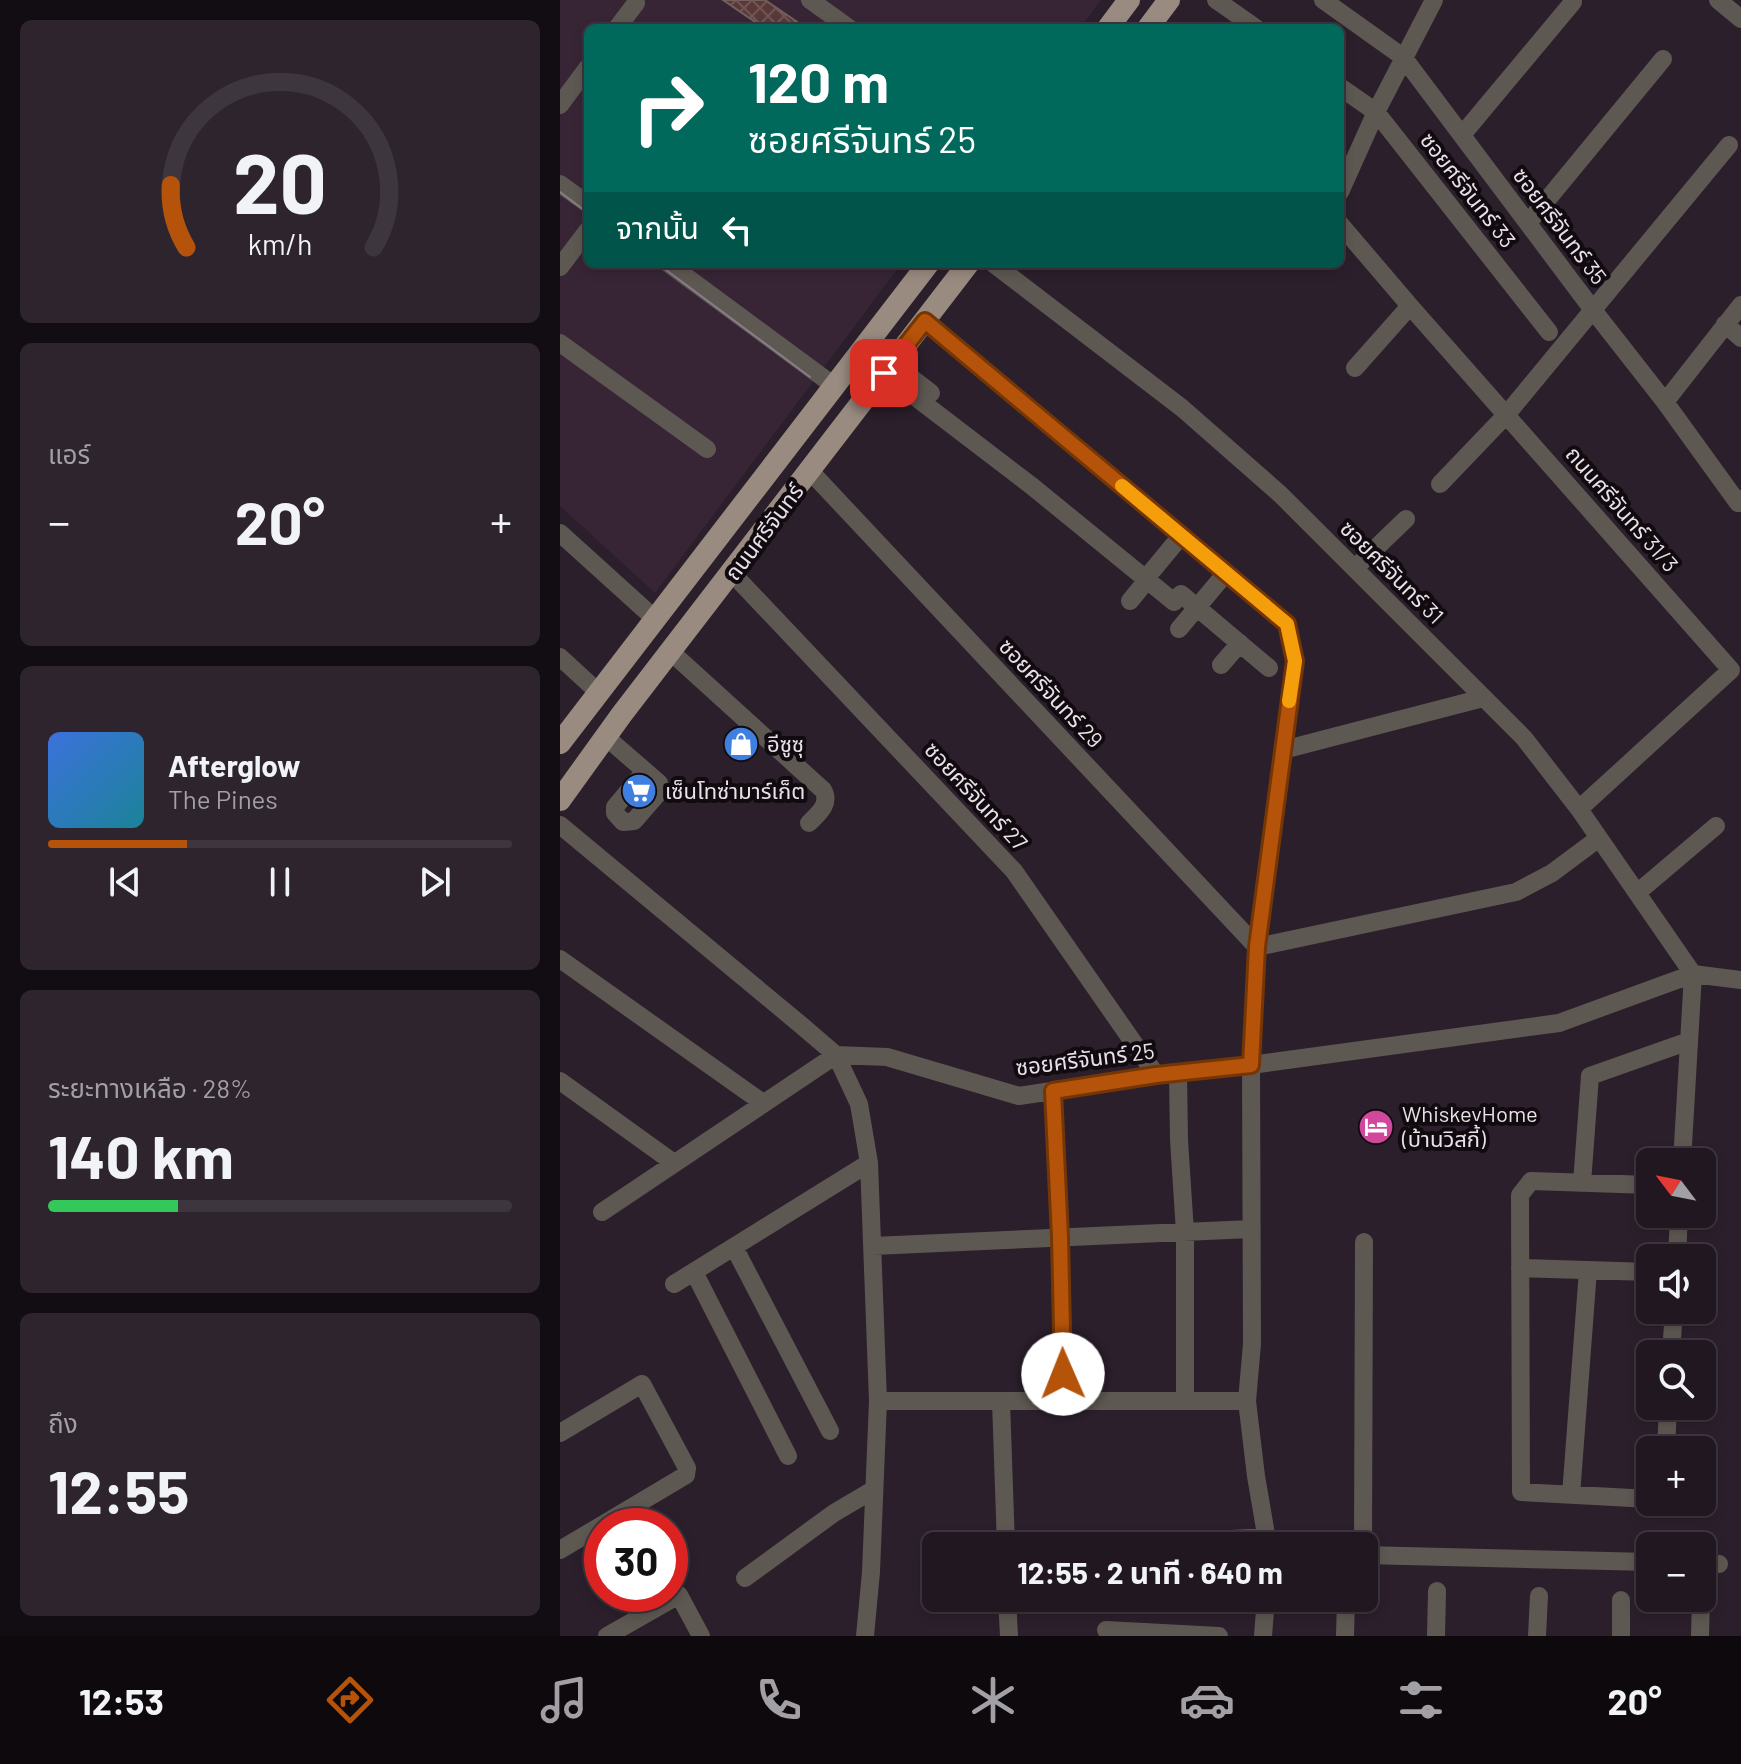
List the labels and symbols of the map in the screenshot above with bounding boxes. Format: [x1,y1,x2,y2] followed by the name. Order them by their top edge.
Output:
[1416,127,1522,252] street label: ซอยศรีจันทร์ 33
[1509,162,1613,289] street label: ซอยศรีจันทร์ 35
[850,339,918,407] pin
[1561,440,1684,576] street label: ถนนศรีจันทร์ 31/3
[718,477,809,585] street label: ถนนศรีจันทร์
[1336,514,1450,628] street label: ซอยศรีจันทร์ 31
[995,632,1109,752] street label: ซอยศรีจันทร์ 29
[722,725,760,763] shop icon: อีซูซุ
[767,730,804,758] place label: อีซูซุ
[920,736,1033,855] street label: ซอยศรีจันทร์ 27
[620,772,658,810] supermarket icon: เซ็นโทซ่ามาร์เก็ต
[665,777,805,803] place label: เซ็นโทซ่ามาร์เก็ต
[1014,1037,1156,1079] street label: ซอยศรีจันทร์ 25
[1401,1100,1538,1151] place label: WhiskeyHome (บ้านวิสกี้)
[1357,1108,1395,1146] hotel icon: WhiskeyHome (บ้านวิสกี้)
[1636,1148,1716,1228] north arrow
[1021,1332,1105,1416] position arrow
[584,1508,688,1612] speed limit sign: 30

